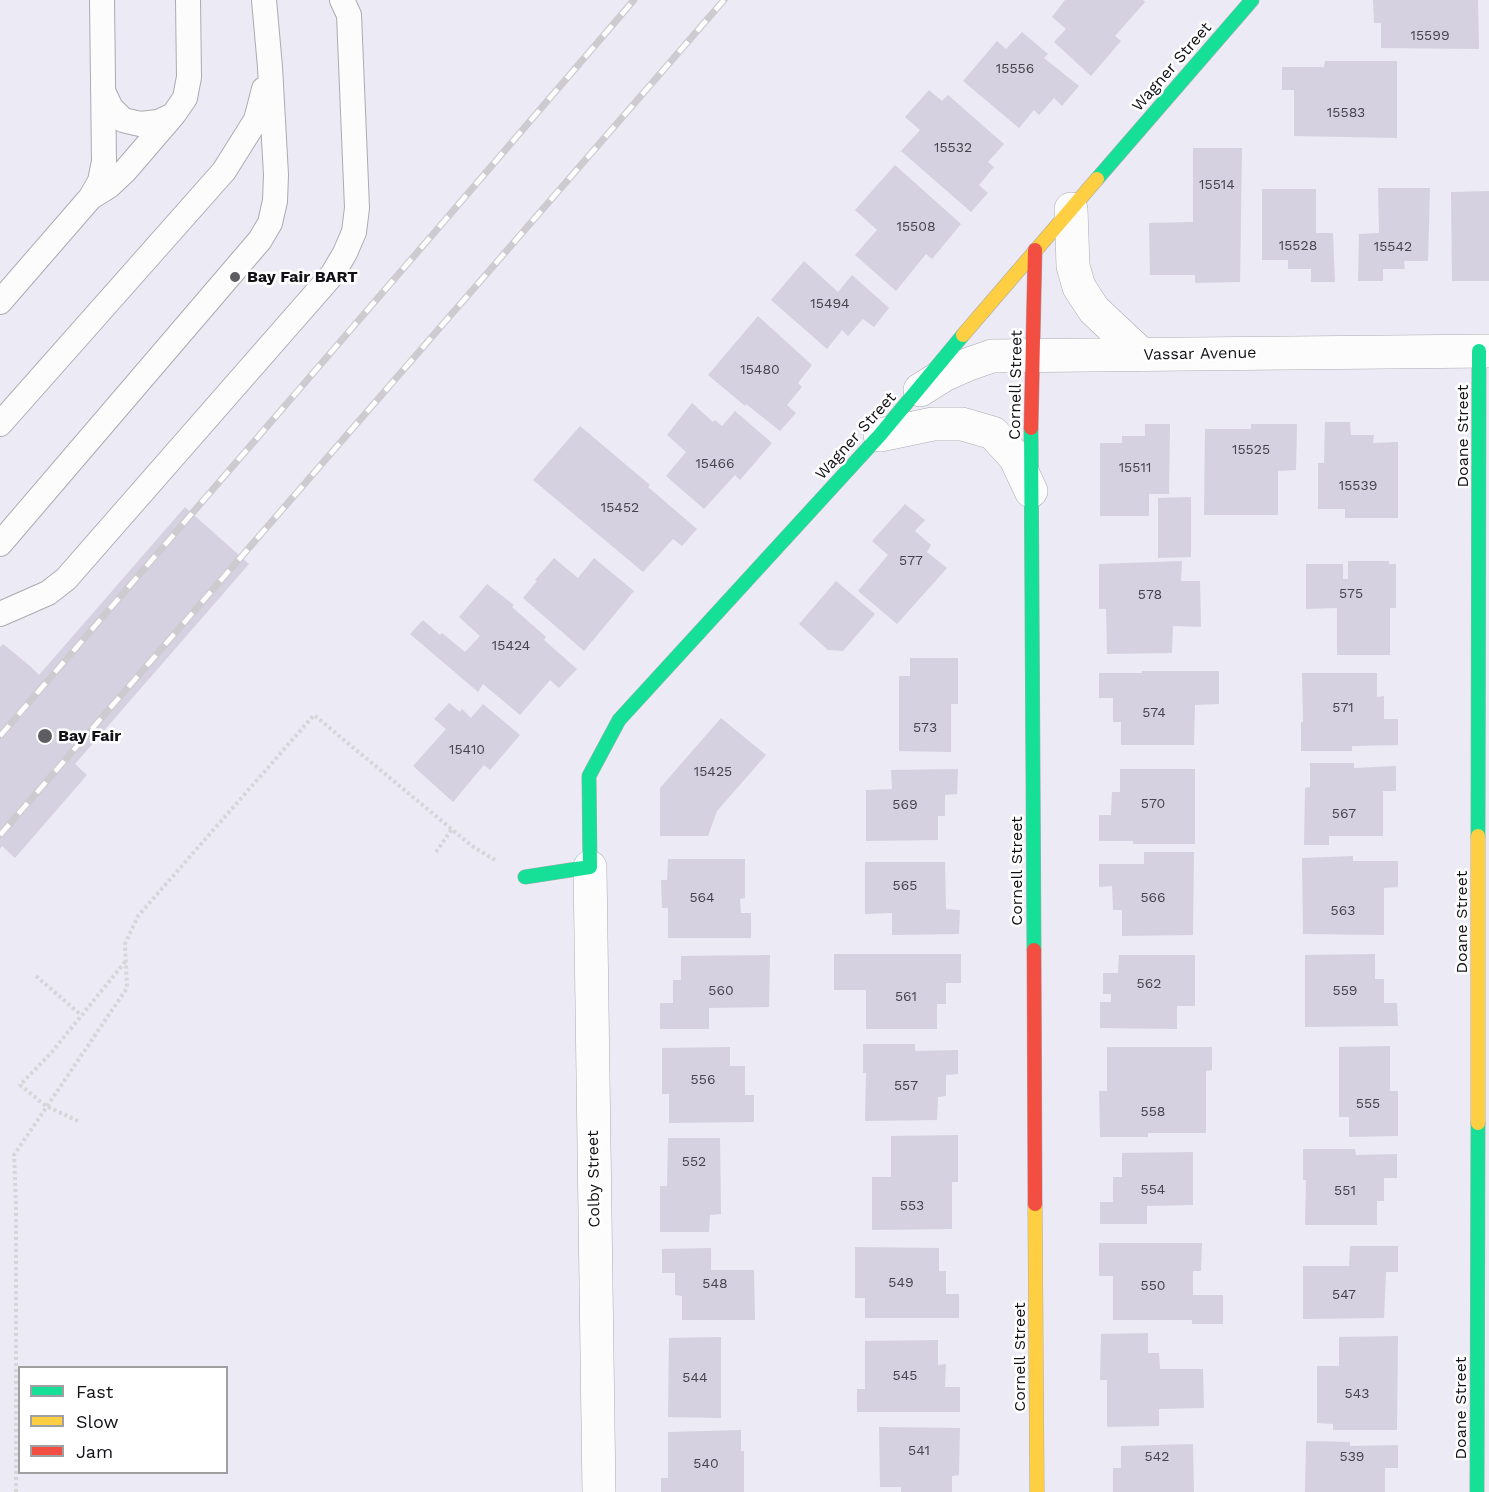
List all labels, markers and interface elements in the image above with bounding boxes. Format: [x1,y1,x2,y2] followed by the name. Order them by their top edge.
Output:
[1128,19,1216,115] street label: Wagner Street
[1410,28,1450,44] house number: 15599
[996,61,1034,77] house number: 15556
[1327,105,1365,121] house number: 15583
[934,140,972,156] house number: 15532
[1199,177,1235,193] house number: 15514
[896,219,936,235] house number: 15508
[1279,238,1317,254] house number: 15528
[1374,239,1412,255] house number: 15542
[247,267,358,287] place label: Bay Fair BART
[228,270,242,284] marker: Bay Fair BART
[810,296,850,312] house number: 15494
[1005,330,1027,440] street label: Cornell Street
[1143,343,1257,365] street label: Vassar Avenue
[740,362,780,378] house number: 15480
[1453,385,1473,487] street label: Doane Street
[812,388,900,484] street label: Wagner Street
[1232,442,1270,458] house number: 15525
[695,456,735,472] house number: 15466
[1119,460,1151,476] house number: 15511
[1339,478,1377,494] house number: 15539
[601,500,639,516] house number: 15452
[899,553,923,569] house number: 577
[1339,586,1363,602] house number: 575
[1138,587,1162,603] house number: 578
[492,638,530,654] house number: 15424
[1332,700,1354,716] house number: 571
[1142,705,1166,721] house number: 574
[913,720,937,736] house number: 573
[58,726,121,746] place label: Bay Fair
[36,727,54,745] marker: Bay Fair
[449,742,485,758] house number: 15410
[694,764,732,780] house number: 15425
[1141,796,1165,812] house number: 570
[892,797,918,813] house number: 569
[1332,806,1356,822] house number: 567
[1007,816,1027,926] street label: Cornell Street
[1452,871,1472,973] street label: Doane Street
[893,878,917,894] house number: 565
[689,890,715,906] house number: 564
[1140,890,1166,906] house number: 566
[1331,903,1355,919] house number: 563
[1137,976,1161,992] house number: 562
[708,983,734,999] house number: 560
[1333,983,1357,999] house number: 559
[895,989,917,1005] house number: 561
[691,1072,715,1088] house number: 556
[894,1078,918,1094] house number: 557
[1356,1096,1380,1112] house number: 555
[1141,1104,1165,1120] house number: 558
[584,1130,604,1228] street label: Colby Street
[682,1154,706,1170] house number: 552
[1141,1182,1165,1198] house number: 554
[1334,1183,1356,1199] house number: 551
[900,1198,924,1214] house number: 553
[888,1275,914,1291] house number: 549
[702,1276,728,1292] house number: 548
[1140,1278,1166,1294] house number: 550
[1332,1287,1356,1303] house number: 547
[1010,1302,1030,1412] street label: Cornell Street
[1451,1357,1471,1459] street label: Doane Street
[18,1366,228,1474] legend
[893,1368,917,1384] house number: 545
[682,1370,708,1386] house number: 544
[76,1381,113,1402] text: Fast
[1345,1386,1369,1402] house number: 543
[76,1411,119,1432] text: Slow
[76,1441,113,1462] text: Jam
[908,1443,930,1459] house number: 541
[1145,1449,1169,1465] house number: 542
[1340,1449,1364,1465] house number: 539
[693,1456,719,1472] house number: 540

